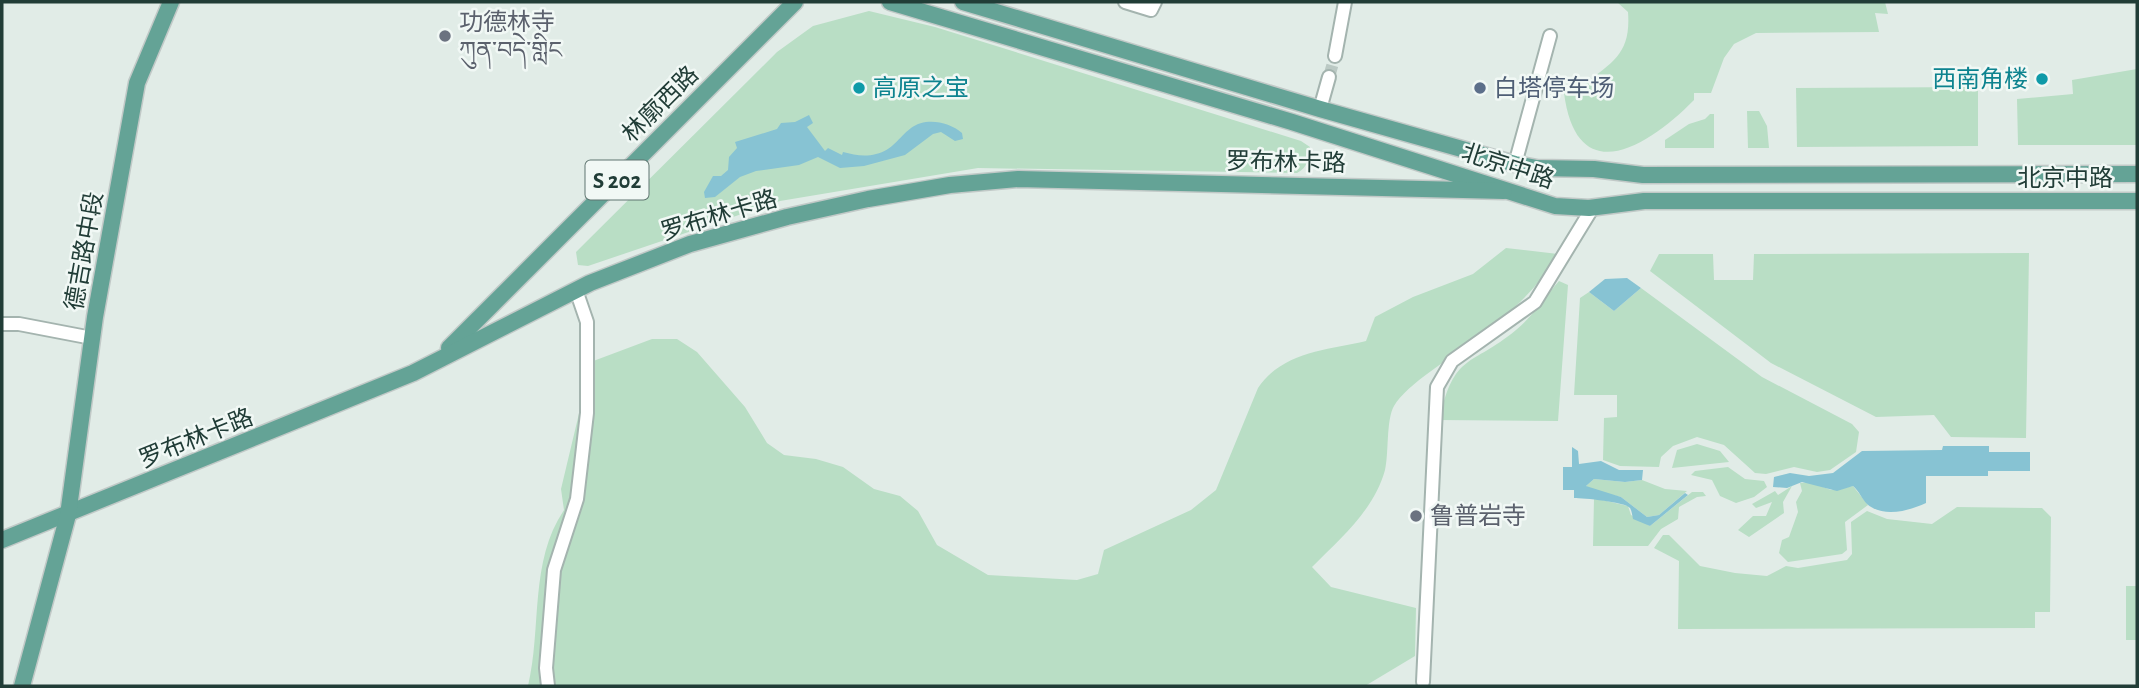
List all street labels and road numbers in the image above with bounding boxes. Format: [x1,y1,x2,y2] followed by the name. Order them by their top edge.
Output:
[617,61,703,147] street label: 林廓西路
[1458,139,1558,193] street label: 北京中路
[1226,148,1346,176] street label: 罗布林卡路
[586,160,648,200] road number: S 202
[2017,165,2113,191] street label: 北京中路
[658,185,780,245] street label: 罗布林卡路
[61,190,107,312] street label: 德吉路中段
[135,403,257,473] street label: 罗布林卡路

